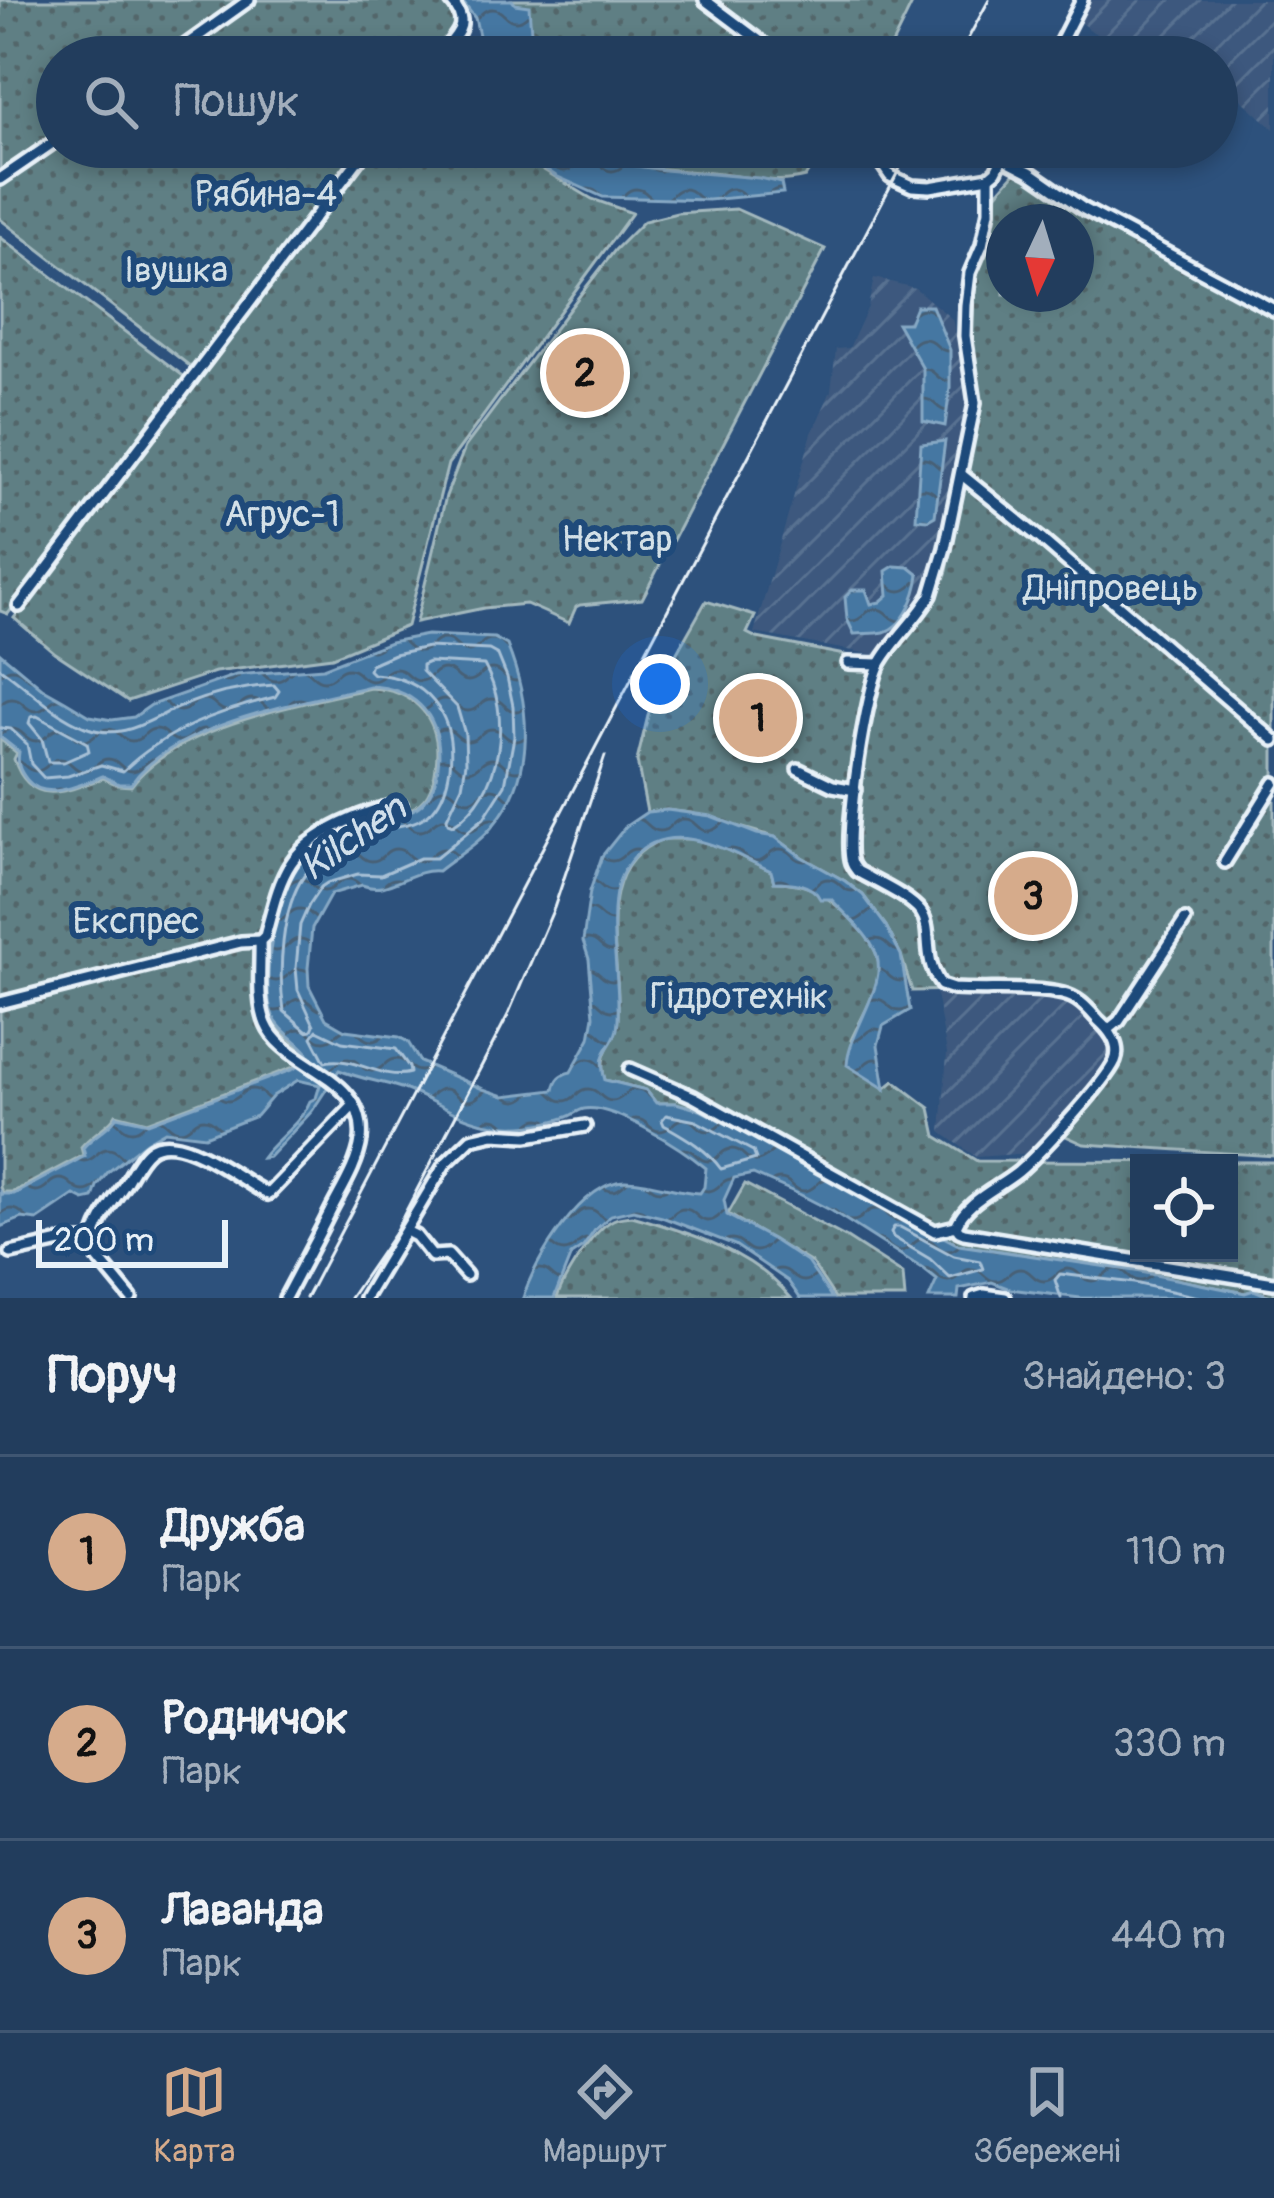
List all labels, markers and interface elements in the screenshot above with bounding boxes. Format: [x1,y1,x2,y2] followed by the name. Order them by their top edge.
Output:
[36,36,1238,168] search box
[78,69,144,135] icon: search
[174,74,299,130] text: Пошук
[195,172,337,217] park label: Рябина-4
[986,204,1094,312] north arrow
[124,248,228,293] park label: Івушка
[546,328,624,418] pin: 2
[224,492,340,537] park label: Агрус-1
[562,517,672,562] park label: Нектар
[1021,566,1199,611] park label: Дніпровець
[630,654,690,714] your location
[719,673,797,763] pin: 1
[290,783,417,892] water label: Kilchen
[994,851,1072,941] pin: 3
[73,899,199,944] park label: Експрес
[650,974,828,1019] park label: Гідротехнік
[1130,1154,1238,1262] map controls
[1130,1154,1238,1262] button: locate
[36,1214,228,1267] scale bar
[54,1220,154,1261] text: 200 m
[48,1344,178,1408] text: Поруч
[1023,1352,1226,1401] text: Знайдено: 3
[162,1499,305,1555] text: Дружба
[79,1527,95,1576] text: 1
[1126,1527,1226,1576] text: 110 m
[162,1555,242,1604] text: Парк
[162,1691,348,1747] text: Родничок
[76,1719,98,1768] text: 2
[1113,1719,1226,1768] text: 330 m
[162,1747,242,1796] text: Парк
[162,1883,323,1939] text: Лаванда
[76,1911,98,1960] text: 3
[1111,1911,1226,1960] text: 440 m
[162,1939,242,1988] text: Парк
[154,2059,235,2172] tab: Карта
[542,2059,667,2172] tab: Маршрут
[974,2059,1120,2172] tab: Збережені

